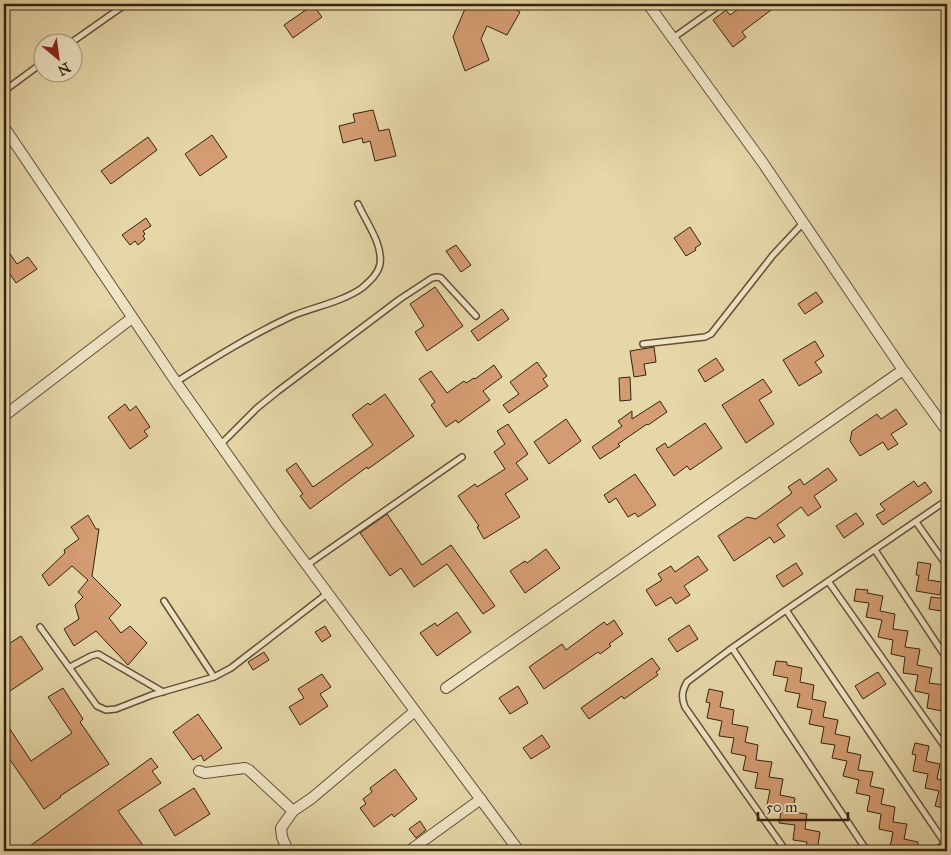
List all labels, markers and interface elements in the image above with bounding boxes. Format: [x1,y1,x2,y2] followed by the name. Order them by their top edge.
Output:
[32,32,82,82] north arrow
[55,59,73,79] text: N
[758,790,848,822] scale bar
[766,798,798,816] text: 50 m

